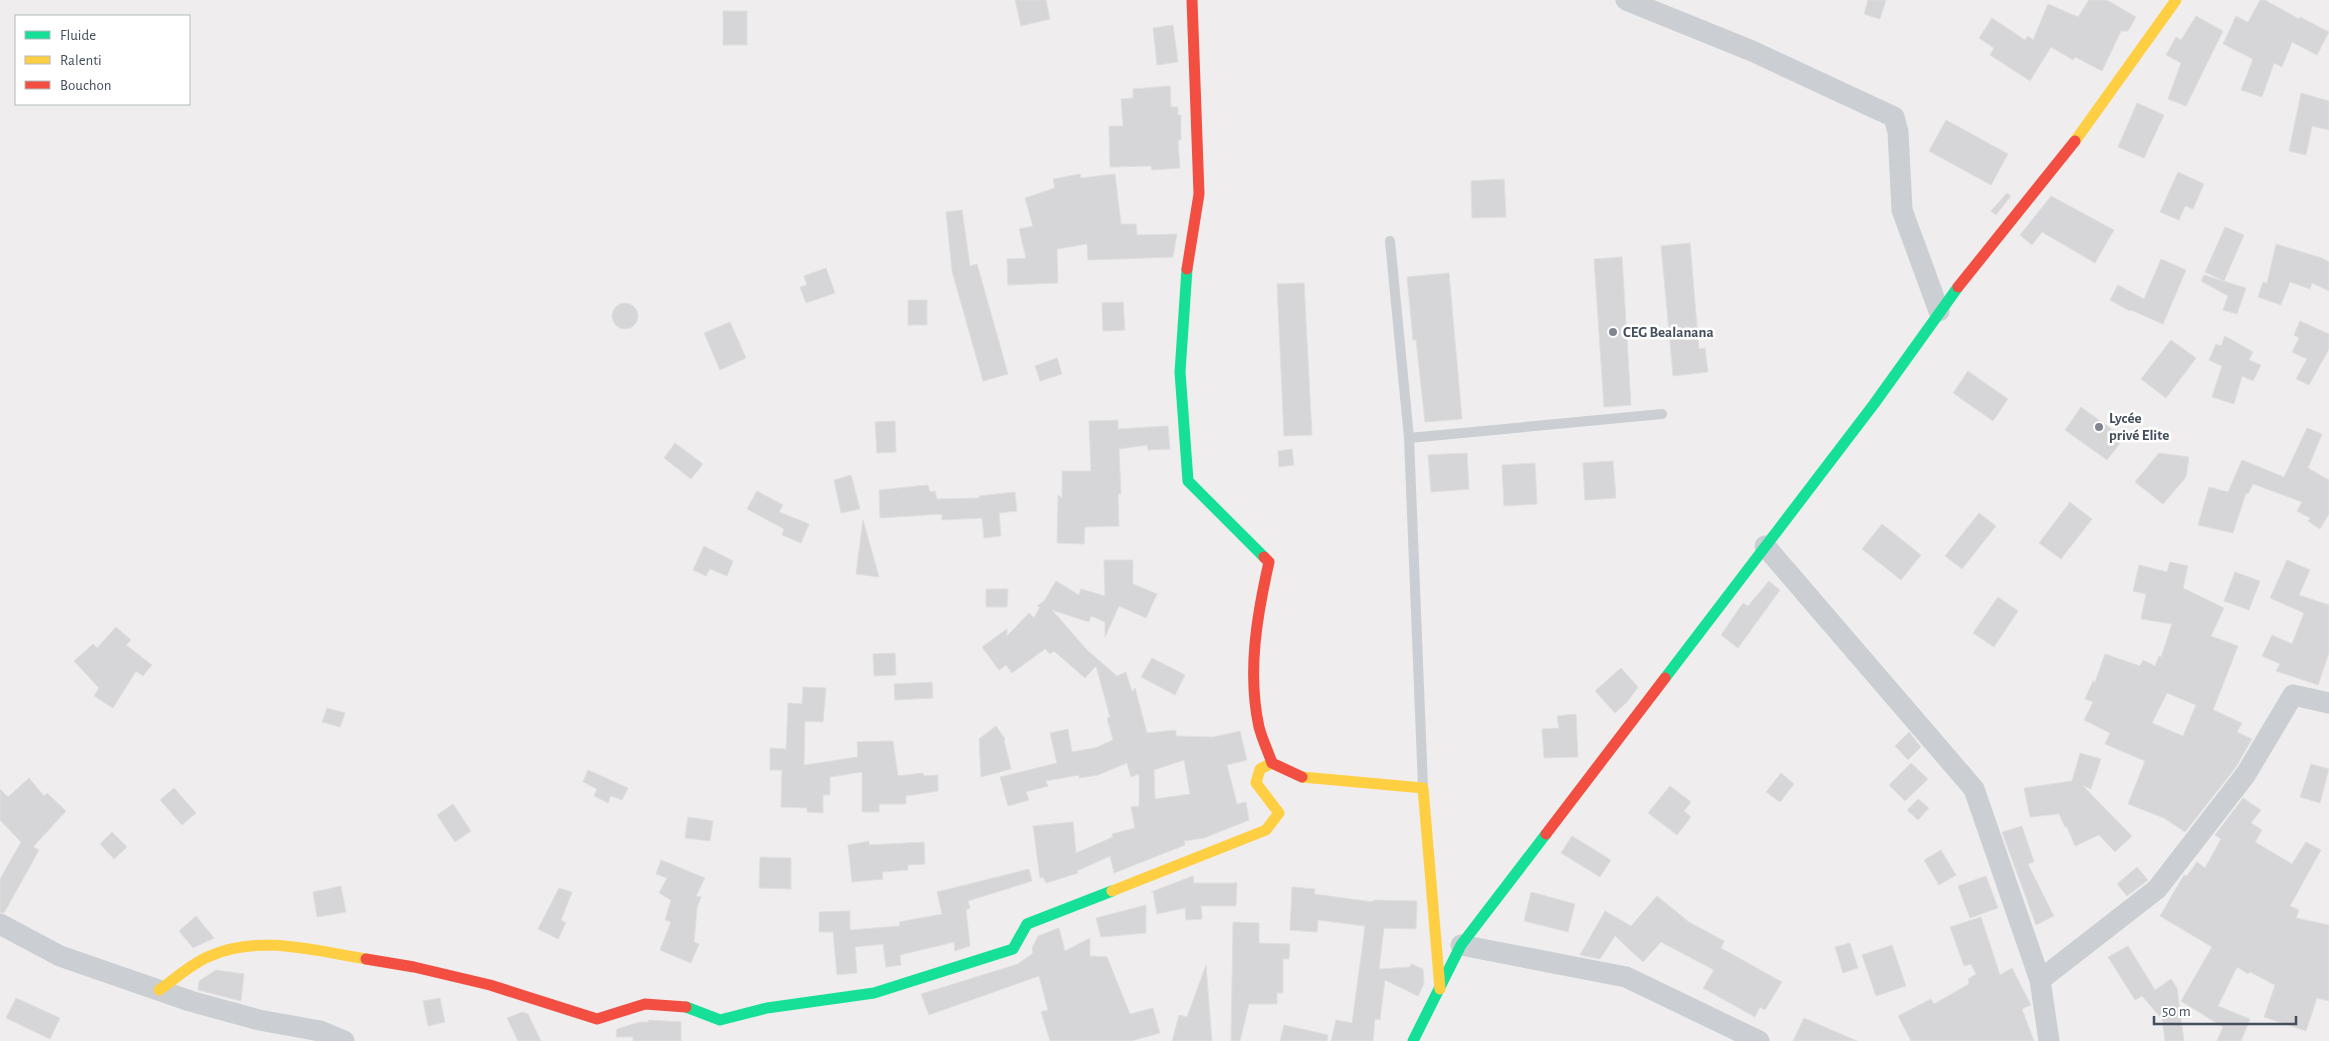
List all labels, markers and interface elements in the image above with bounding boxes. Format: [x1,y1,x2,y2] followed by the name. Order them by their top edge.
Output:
[15,15,190,105] legend
[60,28,96,43] text: Fluide
[60,53,102,68] text: Ralenti
[60,78,111,93] text: Bouchon
[1623,325,1714,340] place label: CEG Bealanana
[1607,326,1619,338] marker: CEG Bealanana
[2109,411,2169,443] place label: Lycée privé Elite
[2093,421,2105,433] marker: Lycée privé Elite
[2154,994,2296,1026] scale bar
[2162,1004,2191,1019] text: 50 m

